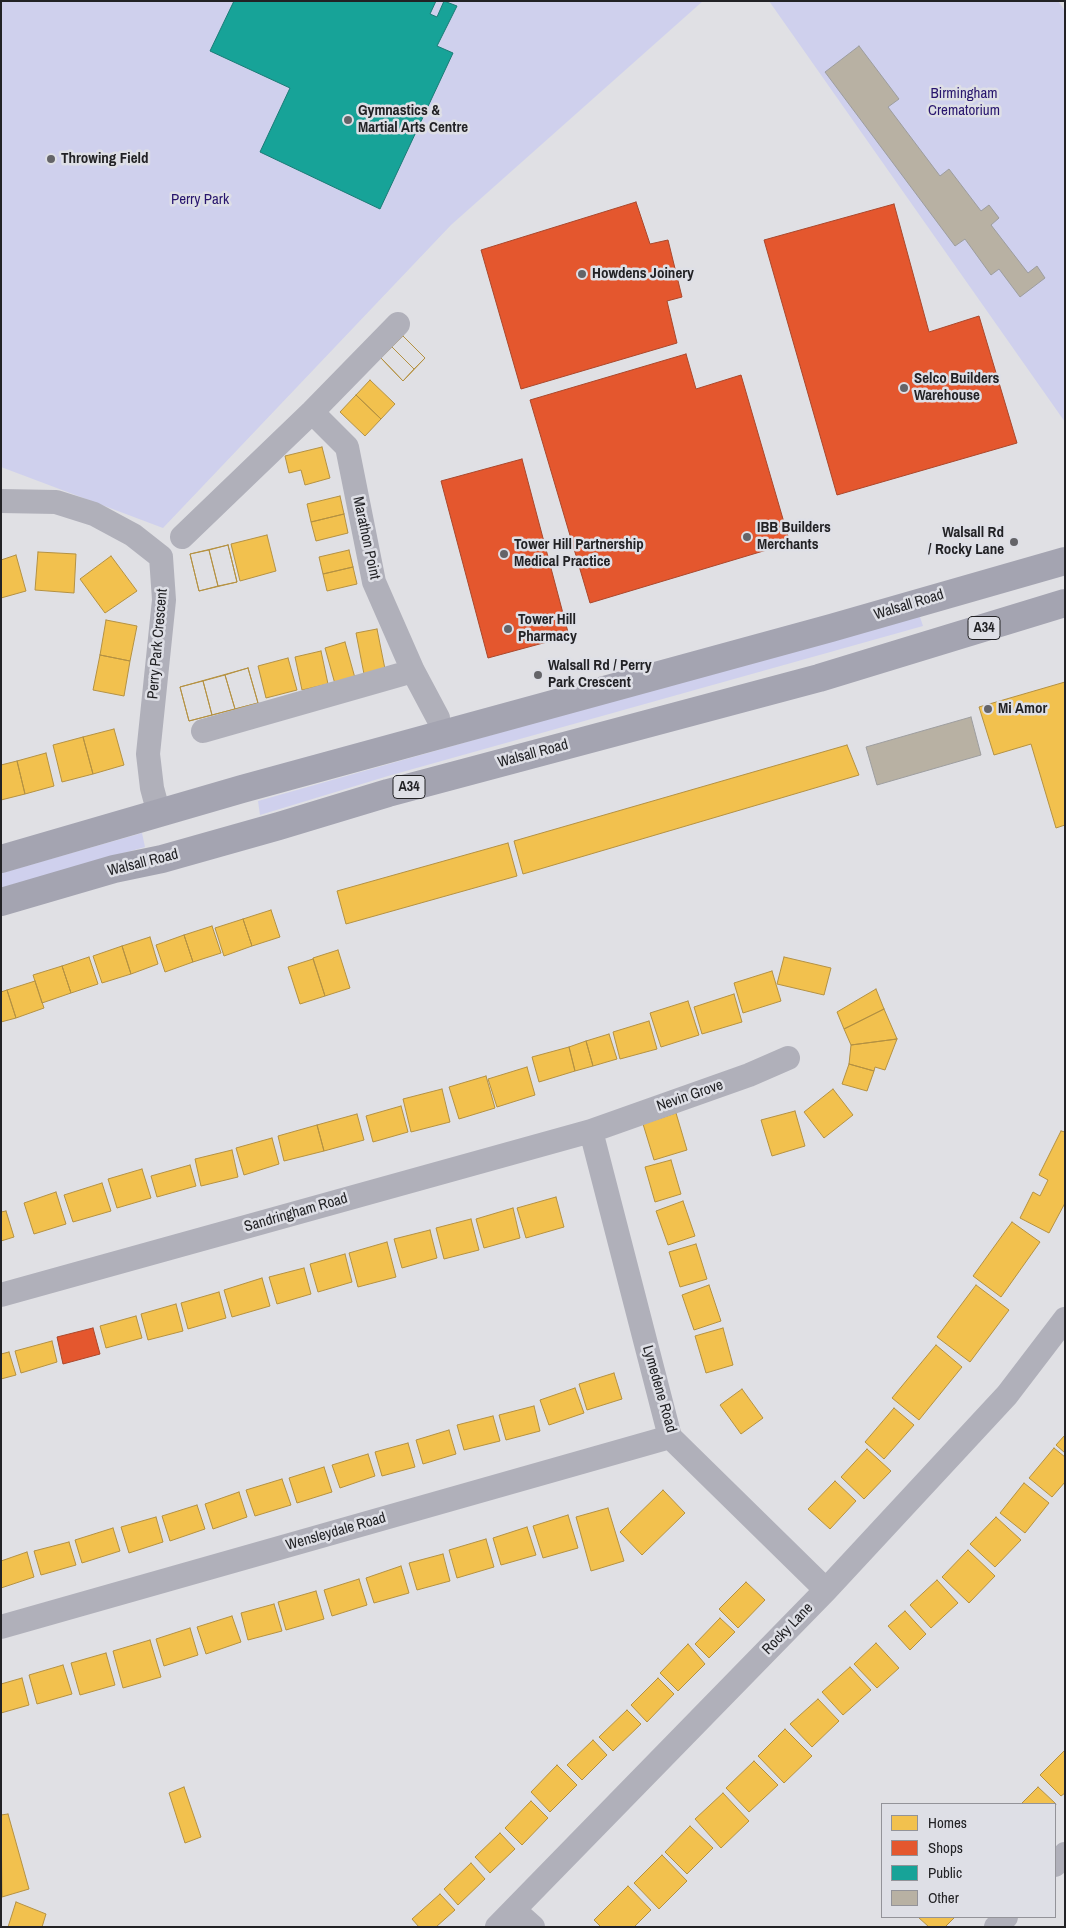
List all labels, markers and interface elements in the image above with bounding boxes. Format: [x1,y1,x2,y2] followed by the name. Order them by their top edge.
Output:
[928,85,1000,120] park label: Birmingham Crematorium
[358,102,468,137] place label: Gymnastics & Martial Arts Centre
[342,114,354,126] marker: Gymnastics & Martial Arts Centre
[61,150,148,168] place label: Throwing Field
[45,153,57,165] marker: Throwing Field
[171,191,229,209] park label: Perry Park
[592,265,694,283] place label: Howdens Joinery
[576,268,588,280] marker: Howdens Joinery
[914,370,999,405] place label: Selco Builders Warehouse
[898,382,910,394] marker: Selco Builders Warehouse
[348,495,384,581] street label: Marathon Point
[757,519,831,554] place label: IBB Builders Merchants
[928,524,1004,559] place label: Walsall Rd / Rocky Lane
[741,531,753,543] marker: IBB Builders Merchants
[514,536,644,571] place label: Tower Hill Partnership Medical Practice
[1008,536,1020,548] marker: Walsall Rd / Rocky Lane
[498,548,510,560] marker: Tower Hill Partnership Medical Practice
[872,586,946,624] street label: Walsall Road
[144,588,172,700] street label: Perry Park Crescent
[518,611,577,646] place label: Tower Hill Pharmacy
[968,616,1000,640] road number: A34
[502,623,514,635] marker: Tower Hill Pharmacy
[548,657,651,692] place label: Walsall Rd / Perry Park Crescent
[532,669,544,681] marker: Walsall Rd / Perry Park Crescent
[998,700,1047,718] place label: Mi Amor
[982,703,994,715] marker: Mi Amor
[496,736,570,772] street label: Walsall Road
[393,776,425,799] road number: A34
[106,846,180,880] street label: Walsall Road
[654,1076,726,1116] street label: Nevin Grove
[242,1190,350,1236] street label: Sandringham Road
[638,1343,680,1435] street label: Lymedene Road
[284,1509,388,1555] street label: Wensleydale Road
[759,1599,817,1659] street label: Rocky Lane
[881,1803,1056,1918] legend
[928,1812,967,1833] text: Homes
[928,1837,963,1858] text: Shops
[928,1862,962,1883] text: Public
[928,1887,959,1908] text: Other

